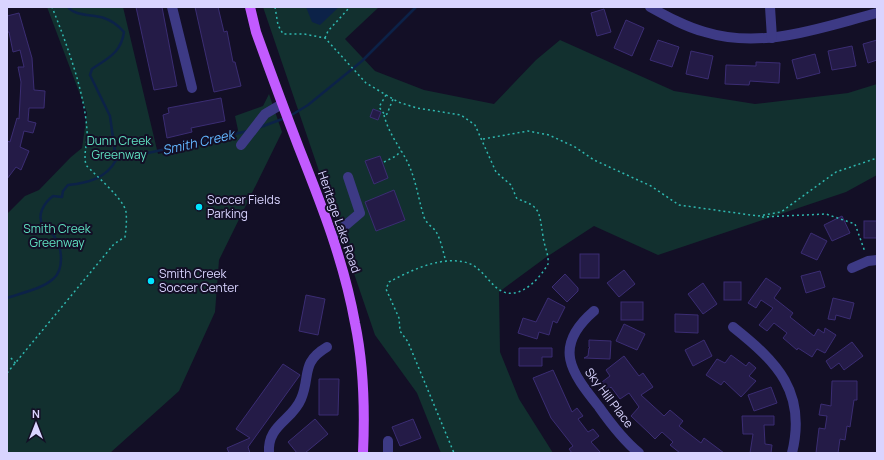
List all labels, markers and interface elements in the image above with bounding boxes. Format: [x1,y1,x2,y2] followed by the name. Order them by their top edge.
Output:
[160,124,238,159] water label: Smith Creek
[87,132,152,163] park label: Dunn Creek Greenway
[314,169,365,275] street label: Heritage Lake Road
[207,191,280,222] place label: Soccer Fields Parking
[194,202,204,212] marker: Soccer Fields Parking
[23,220,92,251] park label: Smith Creek Greenway
[159,265,239,296] place label: Smith Creek Soccer Center
[146,276,156,286] marker: Smith Creek Soccer Center
[581,364,638,431] street label: Sky Hill Place
[16,404,56,444] north arrow
[32,406,40,421] text: N

